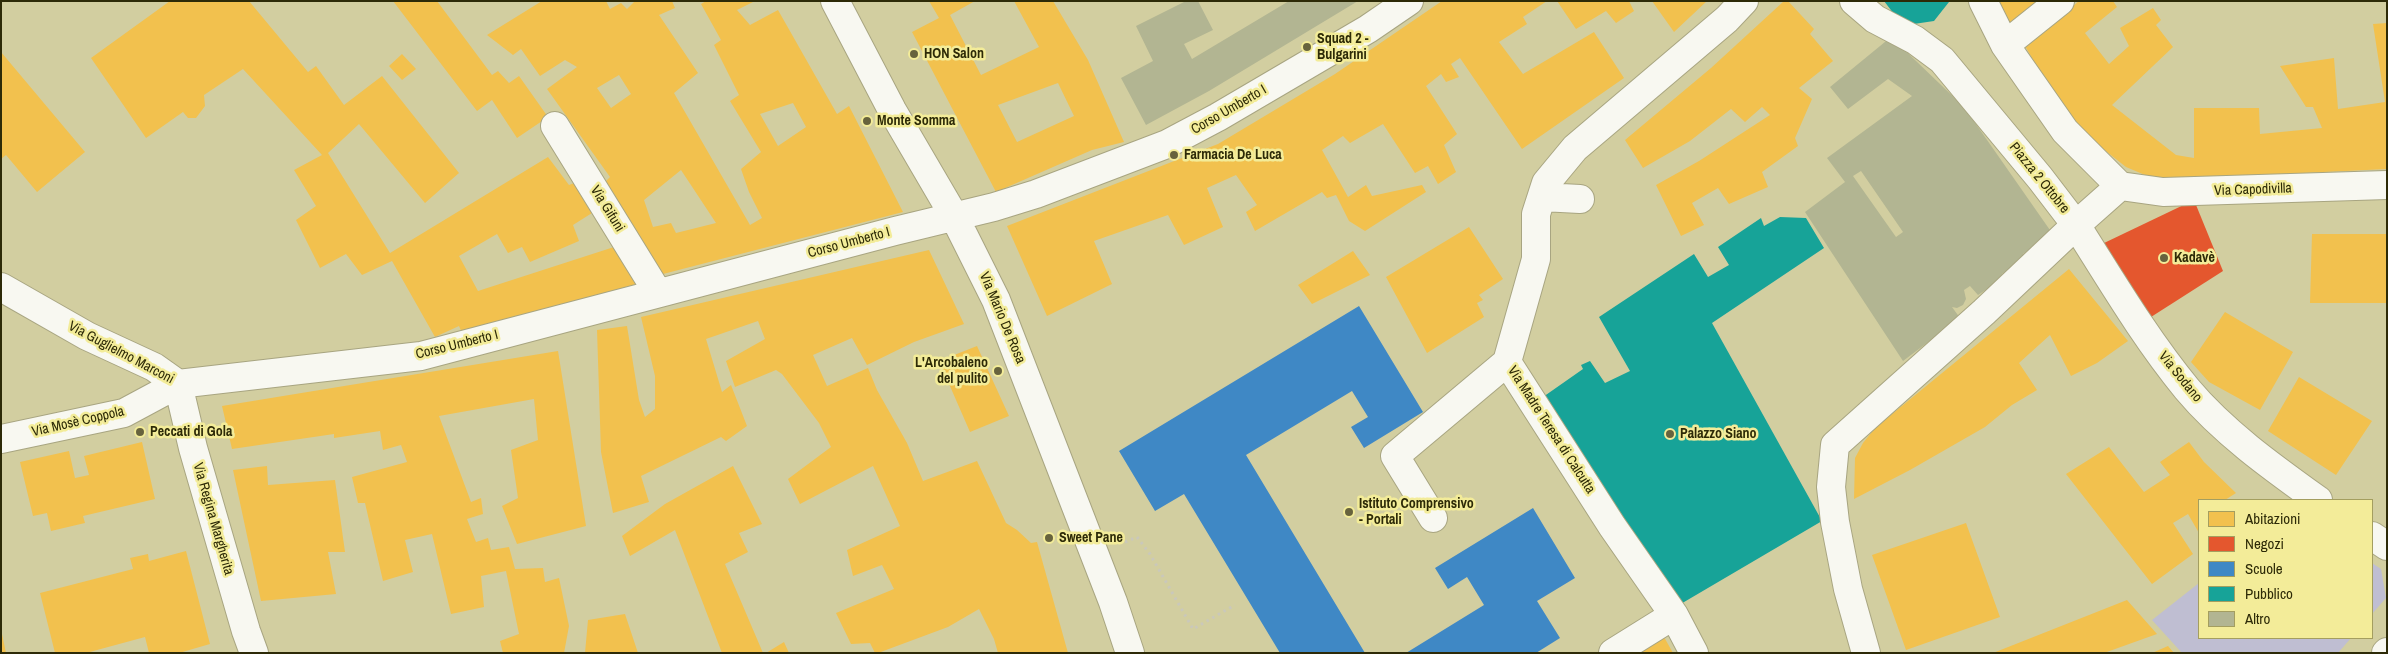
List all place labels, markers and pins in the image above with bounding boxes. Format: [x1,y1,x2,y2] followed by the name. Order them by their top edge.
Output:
[1317,31,1369,64] place label: Squad 2 - Bulgarini
[1301,41,1313,53] marker: Squad 2 - Bulgarini
[924,46,984,62] place label: HON Salon
[908,48,920,60] marker: HON Salon
[877,113,955,129] place label: Monte Somma
[861,115,873,127] marker: Monte Somma
[1184,147,1282,163] place label: Farmacia De Luca
[1168,149,1180,161] marker: Farmacia De Luca
[2174,250,2215,266] place label: Kadavè
[2158,252,2170,264] marker: Kadavè
[915,355,988,388] place label: L'Arcobaleno del pulito
[992,365,1004,377] marker: L'Arcobaleno del pulito
[150,424,232,440] place label: Peccati di Gola
[134,426,146,438] marker: Peccati di Gola
[1680,426,1757,442] place label: Palazzo Siano
[1664,428,1676,440] marker: Palazzo Siano
[1359,496,1474,528] place label: Istituto Comprensivo - Portali
[1343,506,1355,518] marker: Istituto Comprensivo - Portali
[1059,530,1123,546] place label: Sweet Pane
[1043,532,1055,544] marker: Sweet Pane

